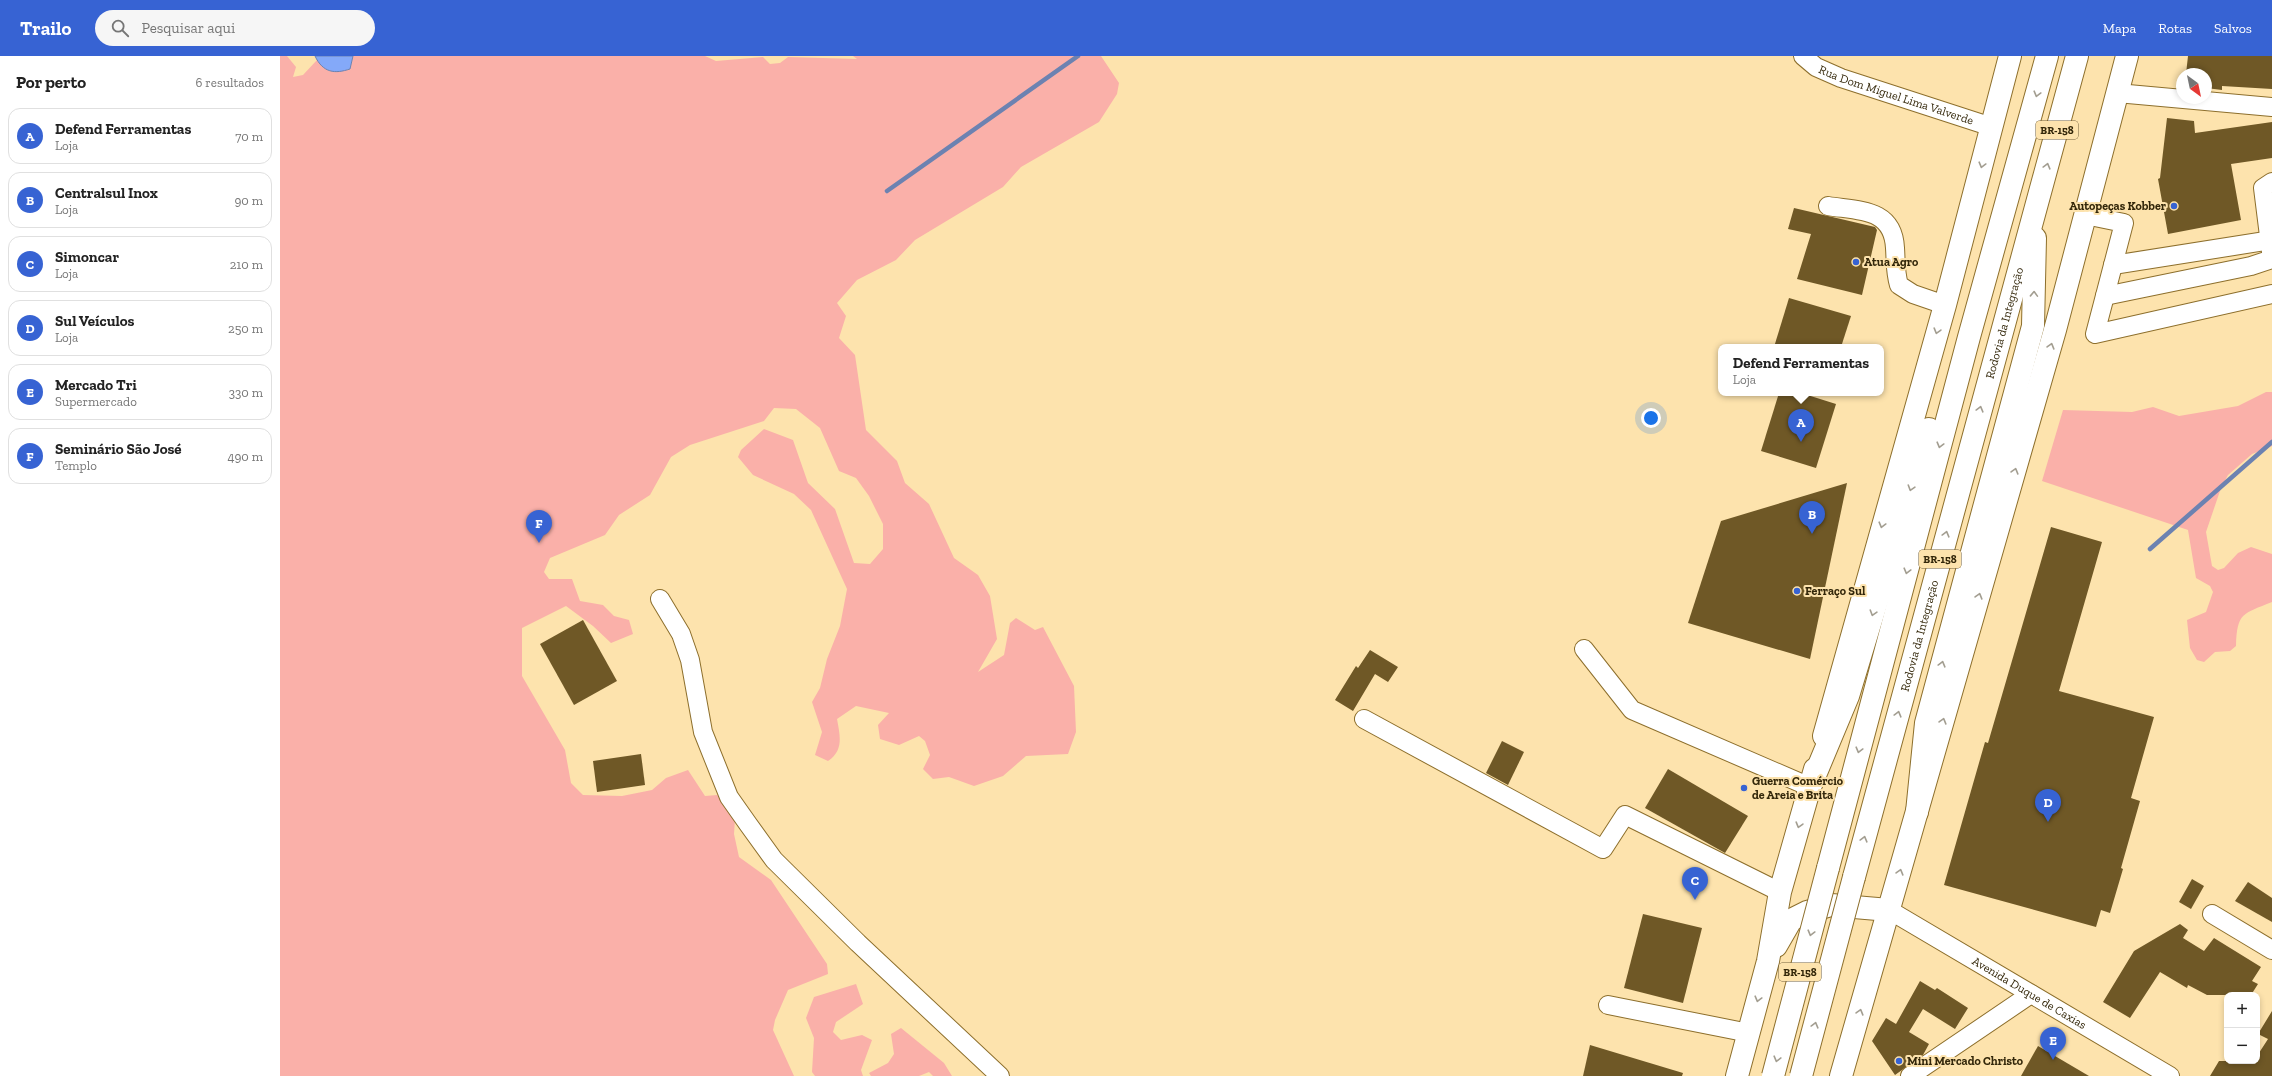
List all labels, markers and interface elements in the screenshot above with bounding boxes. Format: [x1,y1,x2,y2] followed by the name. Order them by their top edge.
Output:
[95,10,375,46] search box
[20,17,71,40] text: Trailo
[109,17,131,39] icon: search
[141,19,235,37] text: Pesquisar aqui
[2103,20,2136,37] text: Mapa
[2158,20,2192,37] text: Rotas
[2214,20,2252,37] text: Salvos
[1817,62,1976,128] street label: Rua Dom Miguel Lima Valverde
[2176,68,2212,104] north arrow
[16,72,86,92] text: Por perto
[196,75,264,90] text: 6 resultados
[2033,90,2041,97] one-way arrow
[55,120,191,138] text: Defend Ferramentas
[2036,121,2078,139] road number: BR-158
[26,129,34,144] text: A
[235,129,263,144] text: 70 m
[55,138,78,153] text: Loja
[1978,161,1987,168] one-way arrow
[2042,162,2051,169] one-way arrow
[55,184,158,202] text: Centralsul Inox
[26,193,34,208] text: B
[234,193,263,208] text: 90 m
[2069,199,2167,213] place label: Autopeças Kobber
[2169,201,2179,211] marker: Autopeças Kobber
[55,202,78,217] text: Loja
[55,248,119,266] text: Simoncar
[1864,255,1919,269] place label: Atua Agro
[26,257,34,272] text: C
[230,257,263,272] text: 210 m
[1851,257,1861,267] marker: Atua Agro
[55,266,78,281] text: Loja
[1983,266,2026,380] street label: Rodovia da Integração
[2029,291,2038,297] one-way arrow
[55,312,134,330] text: Sul Veículos
[25,321,35,336] text: D
[228,321,263,336] text: 250 m
[1933,327,1942,334] one-way arrow
[55,330,78,345] text: Loja
[2046,343,2054,349] one-way arrow
[1718,344,1884,396] popup
[1733,354,1869,372] text: Defend Ferramentas
[1733,372,1756,387] text: Loja
[55,376,137,394] text: Mercado Tri
[26,385,34,400] text: E
[229,385,263,400] text: 330 m
[55,394,137,409] text: Supermercado
[1975,406,1984,413] one-way arrow
[1641,408,1661,428] your location
[1788,409,1814,442] pin: A
[55,440,182,458] text: Seminário São José
[1936,441,1945,448] one-way arrow
[26,449,34,464] text: F
[227,449,263,464] text: 490 m
[55,458,97,473] text: Templo
[2010,468,2019,475] one-way arrow
[1907,485,1916,492] one-way arrow
[1799,501,1825,534] pin: B
[526,510,552,543] pin: F
[1878,521,1887,528] one-way arrow
[1941,531,1950,538] one-way arrow
[1919,550,1961,568] road number: BR-158
[1903,567,1912,574] one-way arrow
[1898,578,1941,693] street label: Rodovia da Integração
[1805,584,1866,598] place label: Ferraço Sul
[1792,586,1802,596] marker: Ferraço Sul
[1974,593,1983,600] one-way arrow
[1869,609,1878,616] one-way arrow
[1937,661,1946,668] one-way arrow
[1893,711,1902,718] one-way arrow
[1938,718,1947,725] one-way arrow
[1855,747,1864,754] one-way arrow
[1752,774,1844,802] place label: Guerra Comércio de Areia e Brita
[1739,783,1749,793] marker: Guerra Comércio de Areia e Brita
[2035,789,2061,822] pin: D
[1795,821,1804,828] one-way arrow
[1859,836,1868,843] one-way arrow
[1682,867,1708,900] pin: C
[1895,869,1904,876] one-way arrow
[1807,930,1815,936] one-way arrow
[1970,954,2089,1032] street label: Avenida Duque de Caxias
[1779,963,1821,981] road number: BR-158
[2224,992,2260,1064] map controls
[2224,992,2260,1028] button: +
[1754,995,1763,1002] one-way arrow
[1855,1008,1864,1015] one-way arrow
[1810,1022,1819,1029] one-way arrow
[2040,1027,2066,1060] pin: E
[2224,1028,2260,1064] button: −
[1907,1054,2024,1068] place label: Mini Mercado Christo
[1774,1055,1782,1062] one-way arrow
[1894,1056,1904,1066] marker: Mini Mercado Christo

